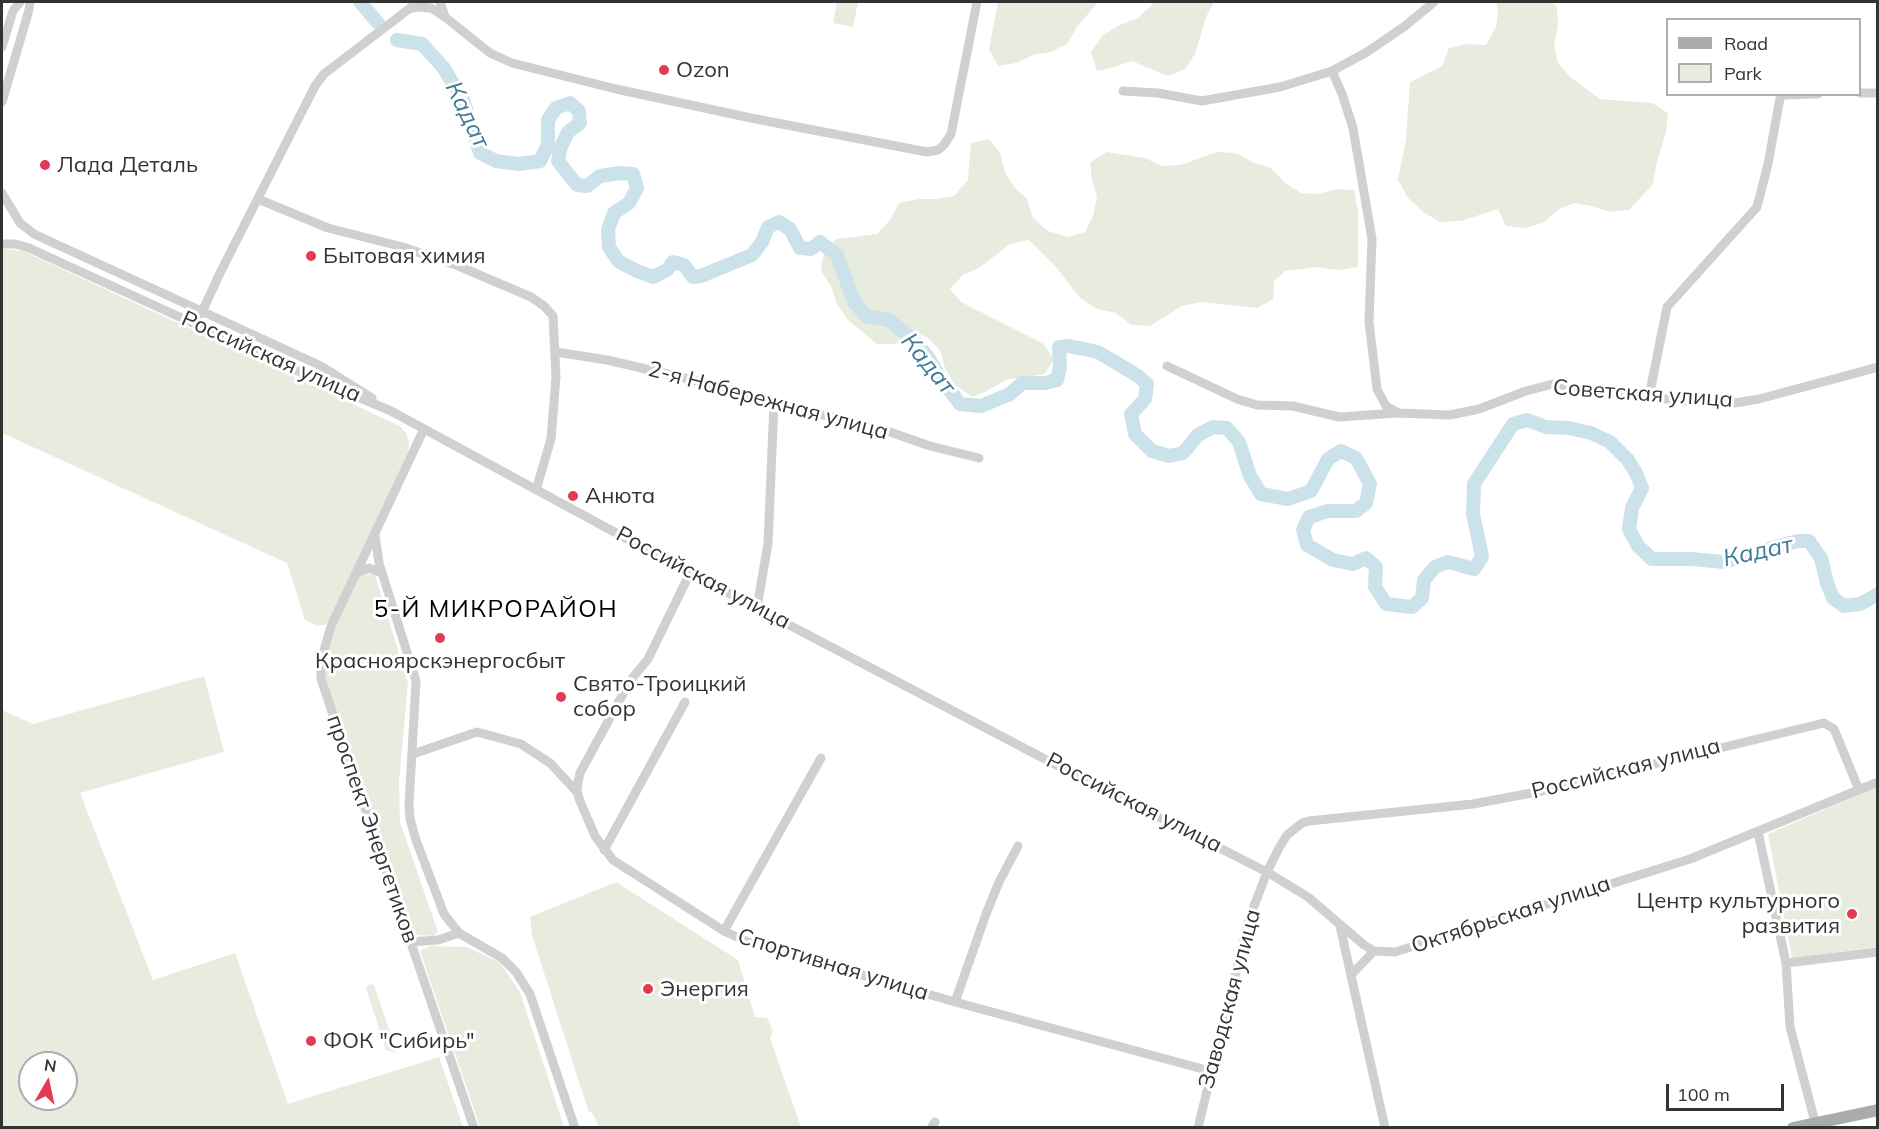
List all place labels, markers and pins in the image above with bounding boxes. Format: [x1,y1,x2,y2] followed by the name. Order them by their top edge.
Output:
[676,57,730,83] place label: Ozon
[657,63,671,77] marker: Ozon
[57,152,198,178] place label: Лада Деталь
[38,158,52,172] marker: Лада Деталь
[323,243,486,269] place label: Бытовая химия
[304,249,318,263] marker: Бытовая химия
[585,483,655,509] place label: Анюта
[566,489,580,503] marker: Анюта
[433,631,447,645] marker: Красноярскэнергосбыт
[315,648,565,674] place label: Красноярскэнергосбыт
[573,671,746,722] place label: Свято-Троицкий собор
[554,690,568,704] marker: Свято-Троицкий собор
[1636,888,1840,939] place label: Центр культурного развития
[1845,907,1859,921] marker: Центр культурного развития
[660,976,749,1002] place label: Энергия
[641,982,655,996] marker: Энергия
[323,1028,475,1054] place label: ФОК "Сибирь"
[304,1034,318,1048] marker: ФОК "Сибирь"

